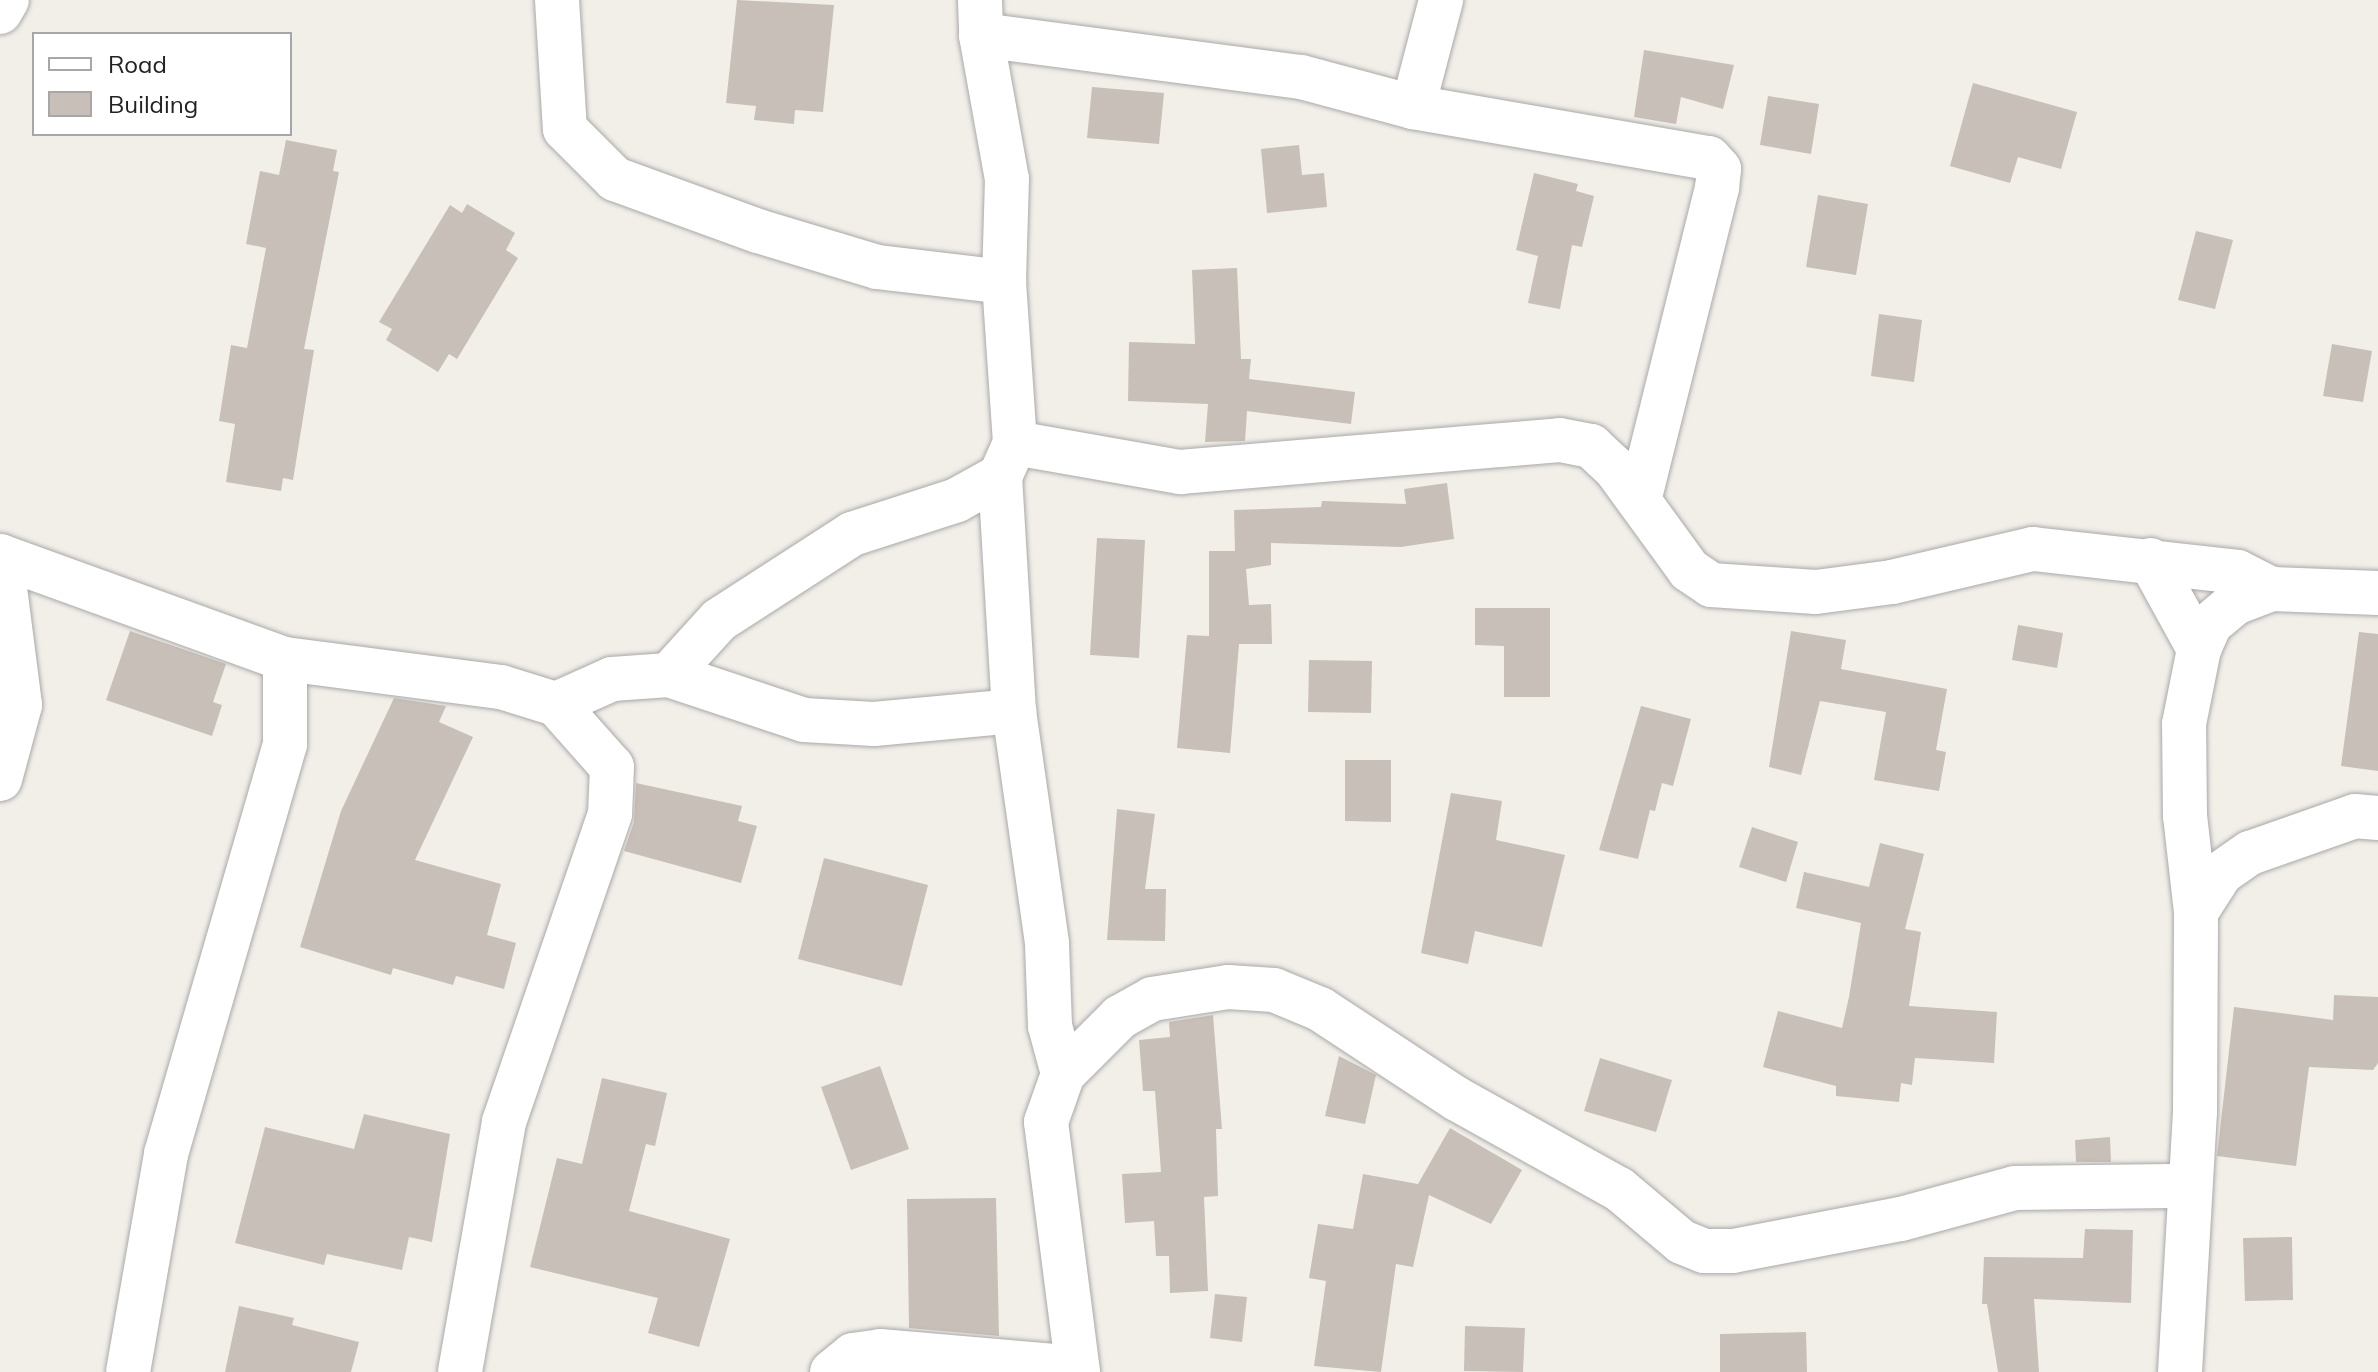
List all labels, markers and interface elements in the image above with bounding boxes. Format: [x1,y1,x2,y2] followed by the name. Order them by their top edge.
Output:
[32,32,292,136] legend
[108,49,167,79] text: Road
[108,89,198,119] text: Building

